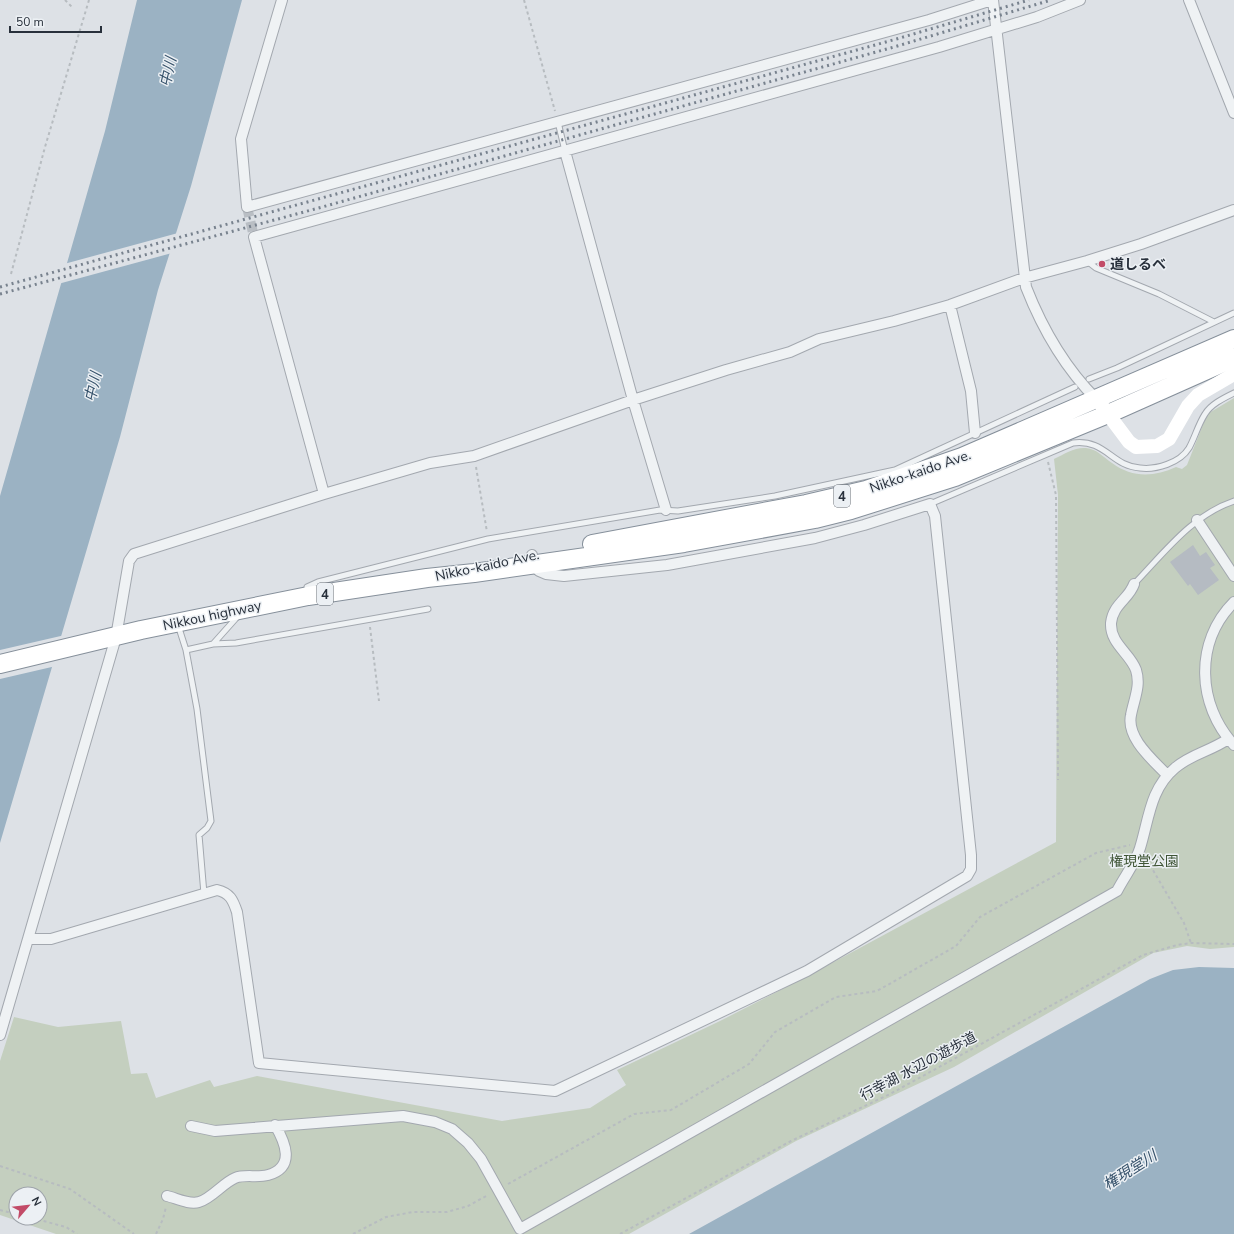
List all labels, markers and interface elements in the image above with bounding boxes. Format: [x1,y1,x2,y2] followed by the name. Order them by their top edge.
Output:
[10,8,101,34] scale bar
[16,14,44,30] text: 50 m
[155,53,182,89] water label: 中川
[1110,255,1166,274] place label: 道しるべ
[1097,259,1107,269] marker: 道しるべ
[80,368,107,404] water label: 中川
[867,445,973,498] street label: Nikko-kaido Ave.
[834,485,850,507] road number: 4
[433,545,541,586] street label: Nikko-kaido Ave.
[317,583,333,605] road number: 4
[161,596,264,635] street label: Nikkou highway
[1109,852,1179,871] park label: 権現堂公園
[857,1028,980,1105] street label: 行幸湖 水辺の遊歩道
[1099,1145,1162,1194] water label: 権現堂川
[8,1186,48,1226] north arrow
[28,1194,45,1209] text: N

